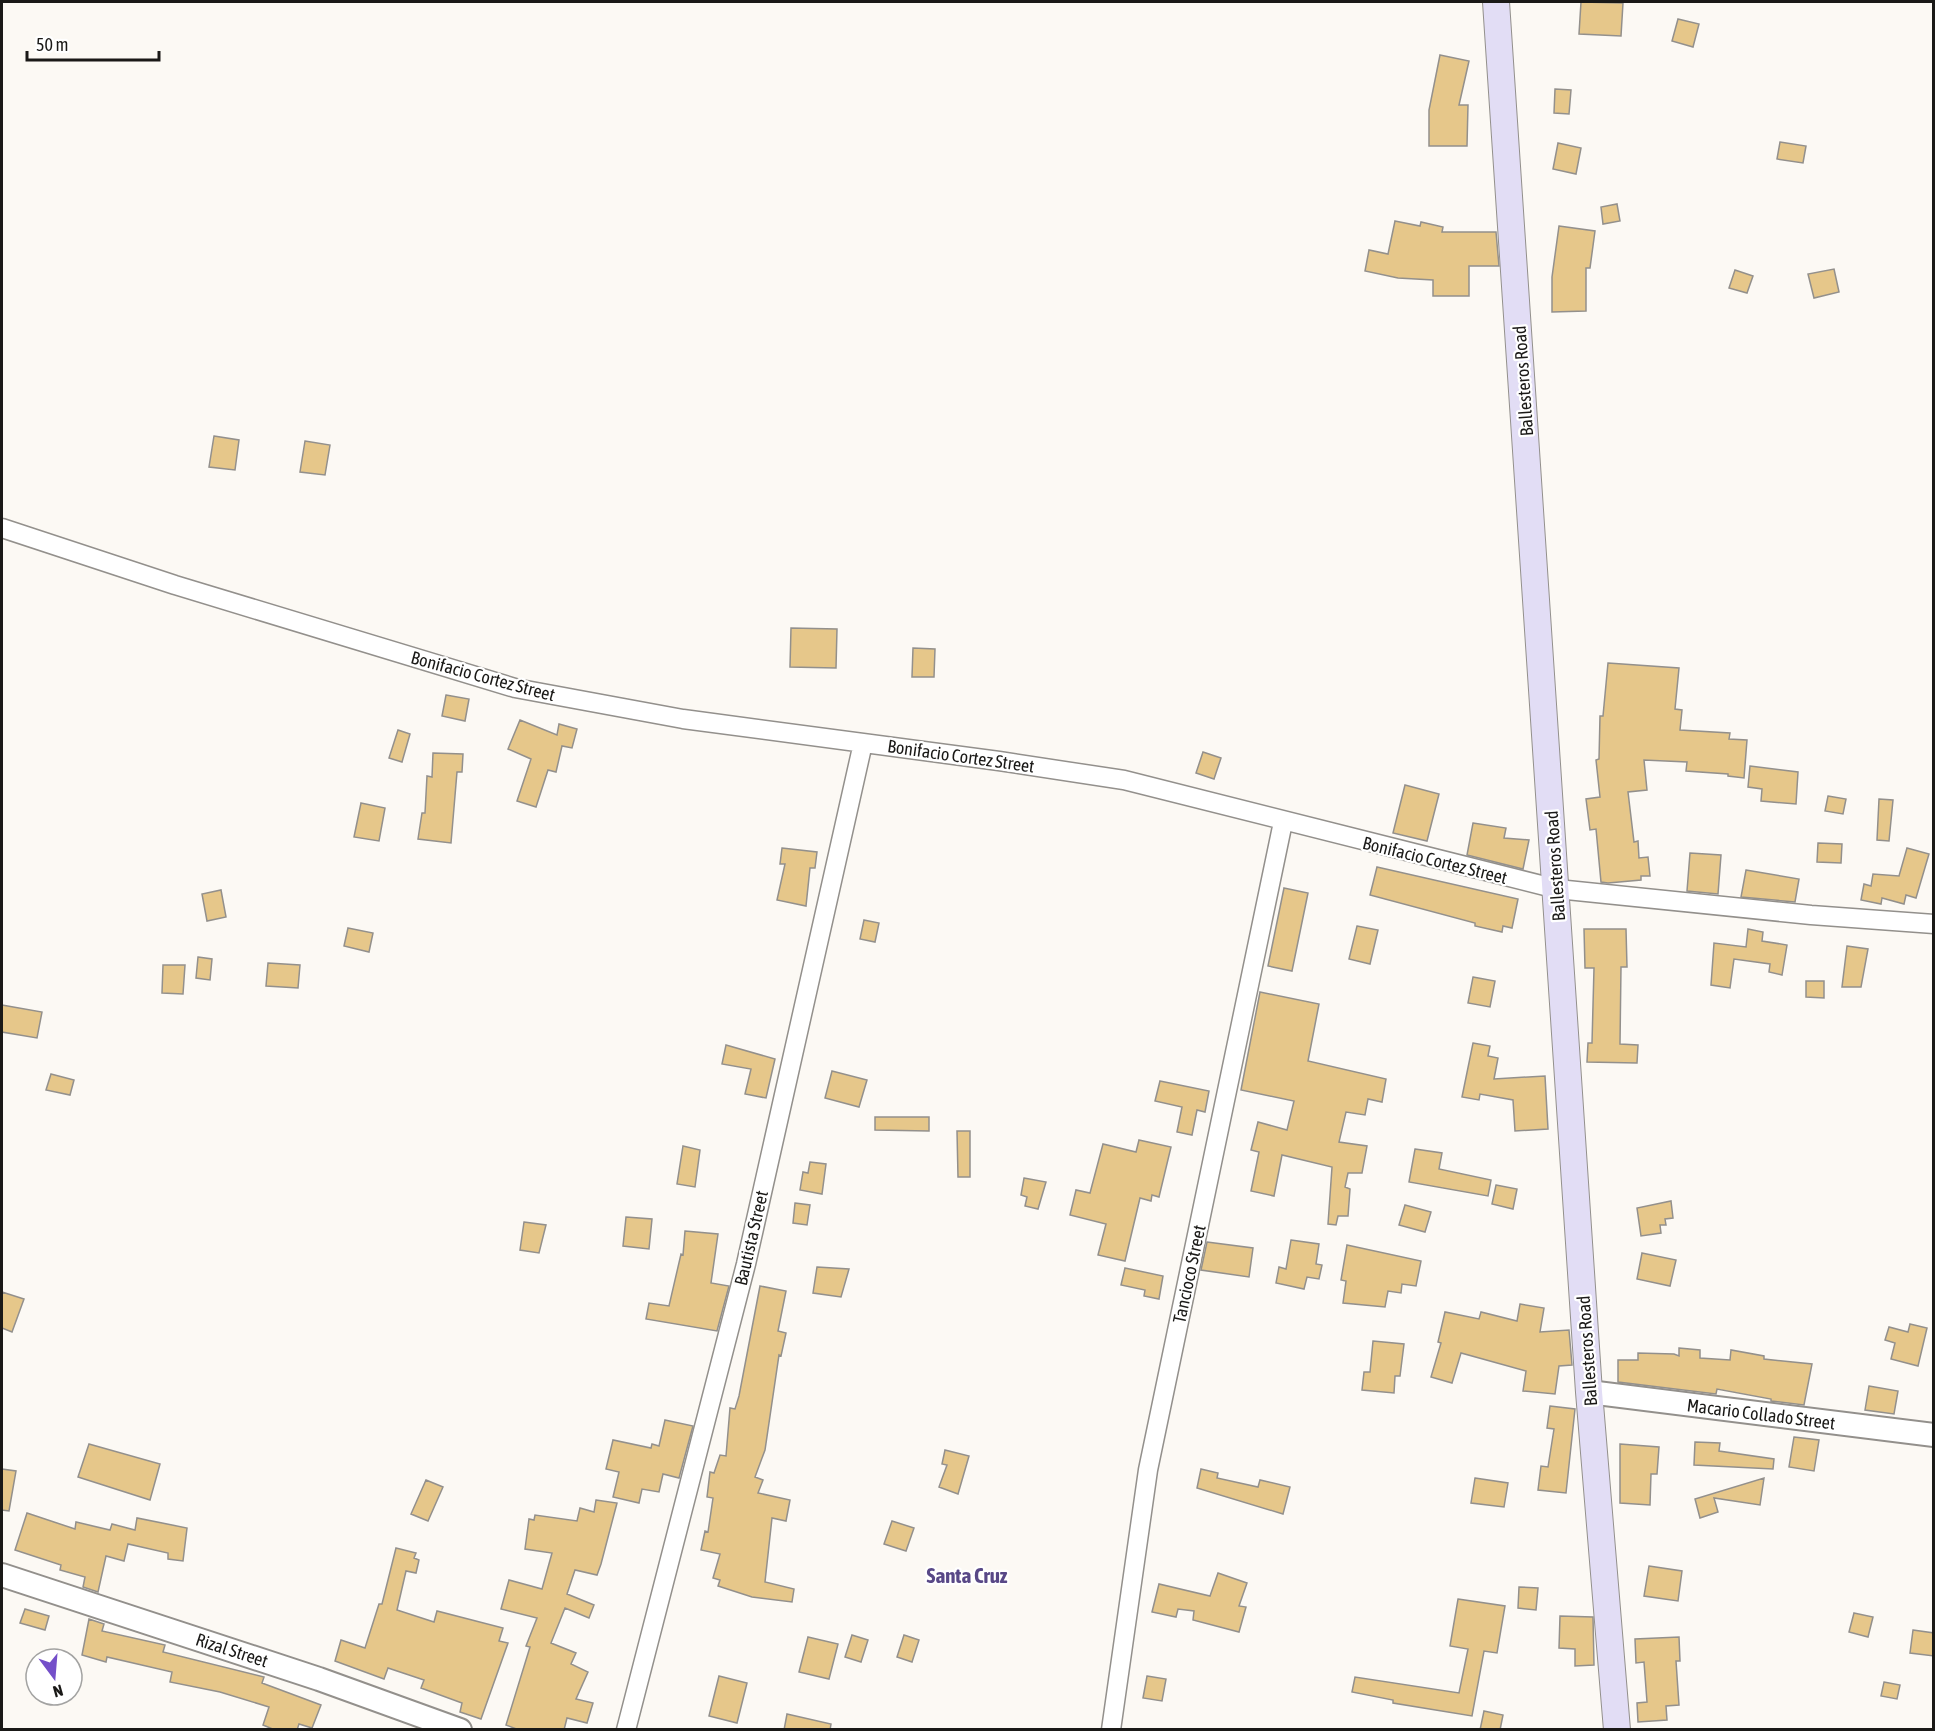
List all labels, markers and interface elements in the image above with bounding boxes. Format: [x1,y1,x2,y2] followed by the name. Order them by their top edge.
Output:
[27,24,159,62] scale bar
[36,34,68,55] text: 50 m
[1509,325,1537,437] street label: Ballesteros Road
[409,647,557,705] street label: Bonifacio Cortez Street
[886,735,1036,777] street label: Bonifacio Cortez Street
[1541,810,1569,922] street label: Ballesteros Road
[1361,832,1509,888] street label: Bonifacio Cortez Street
[730,1188,772,1288] street label: Bautista Street
[1168,1223,1210,1325] street label: Tancioco Street
[1573,1295,1601,1407] street label: Ballesteros Road
[1686,1394,1836,1434] street label: Macario Collado Street
[927,1563,1008,1587] district label: Santa Cruz
[193,1628,271,1672] street label: Rizal Street
[24,1647,84,1707] north arrow
[51,1681,65,1701] text: N

